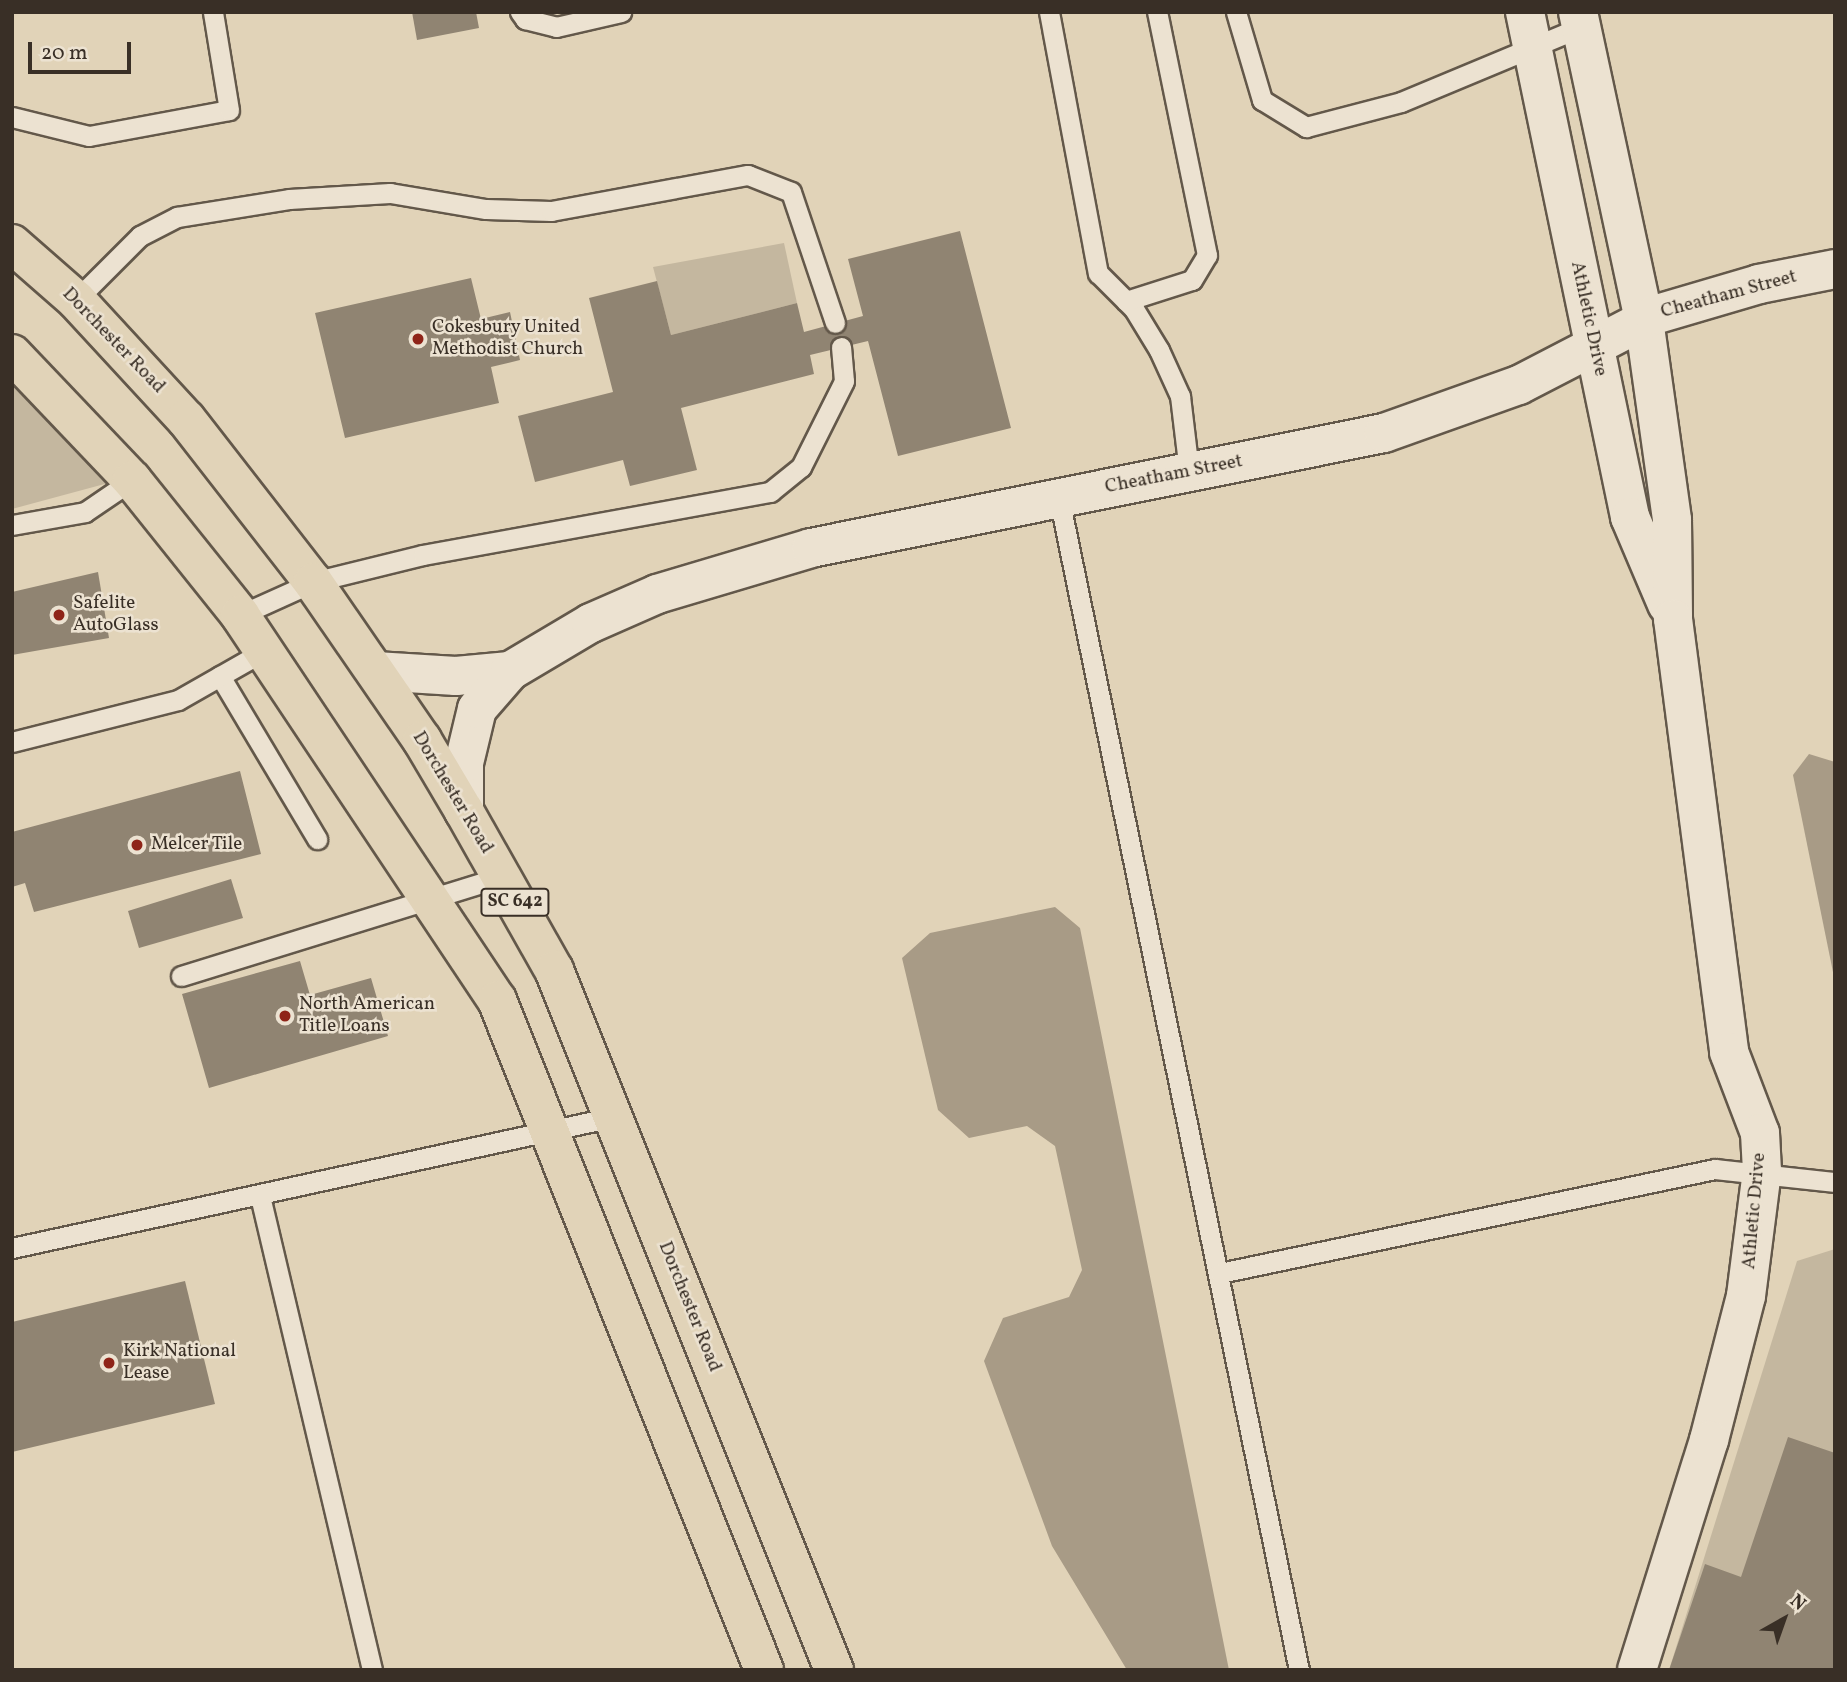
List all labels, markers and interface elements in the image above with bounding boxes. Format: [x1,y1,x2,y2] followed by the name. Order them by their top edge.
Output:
[32,28,135,72] scale bar
[41,39,87,68] text: 20 m
[1565,259,1611,379] street label: Athletic Drive
[1659,266,1799,324] street label: Cheatham Street
[57,283,169,399] street label: Dorchester Road
[432,317,583,361] place label: Cokesbury United Methodist Church
[410,331,426,347] marker: Cokesbury United Methodist Church
[1103,450,1245,500] street label: Cheatham Street
[73,593,159,637] place label: Safelite AutoGlass
[51,607,67,623] marker: Safelite AutoGlass
[407,728,497,858] street label: Dorchester Road
[151,834,243,856] place label: Melcer Tile
[129,837,145,853] marker: Melcer Tile
[480,888,550,917] road number: SC 642
[299,994,435,1038] place label: North American Title Loans
[277,1008,293,1024] marker: North American Title Loans
[1739,1152,1771,1270] street label: Athletic Drive
[652,1238,726,1376] street label: Dorchester Road
[123,1341,236,1385] place label: Kirk National Lease
[101,1355,117,1371] marker: Kirk National Lease
[1749,1584,1819,1654] north arrow
[1784,1589,1811,1617] text: N

